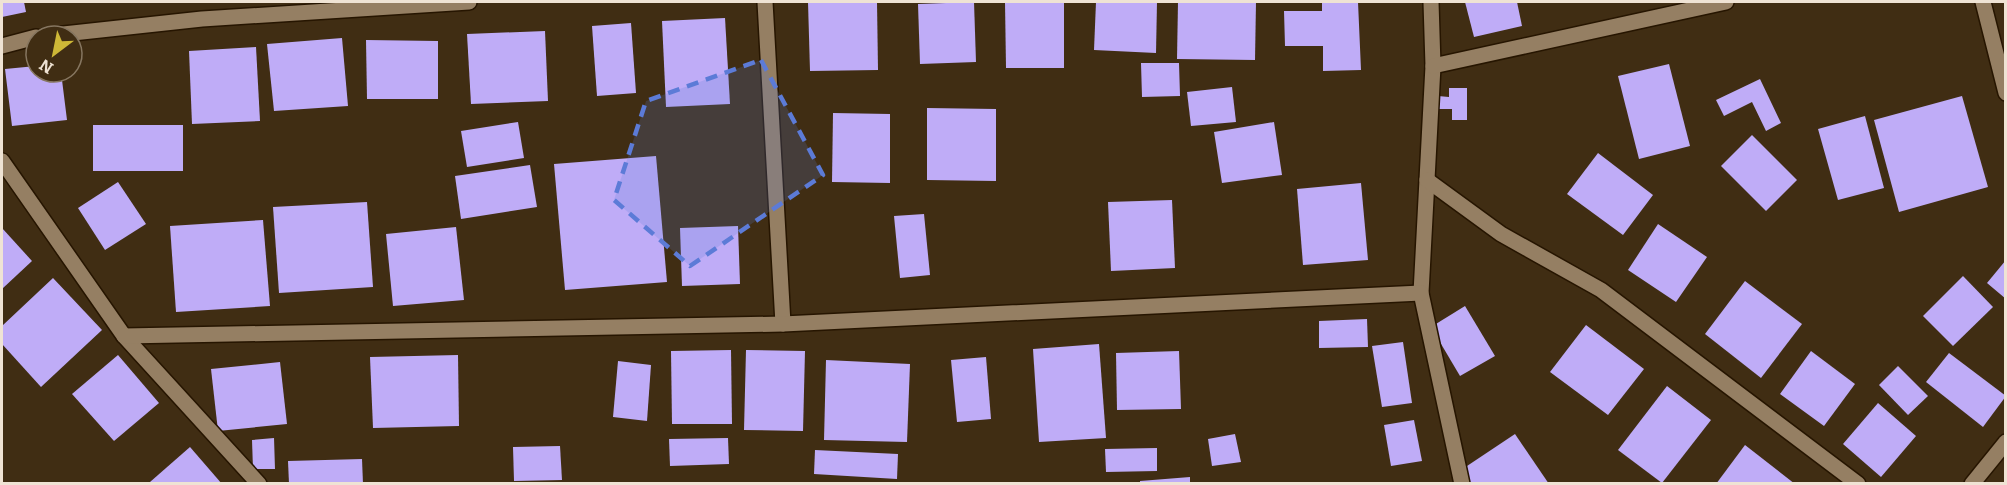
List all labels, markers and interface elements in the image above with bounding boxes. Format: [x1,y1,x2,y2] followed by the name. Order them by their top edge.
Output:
[24,24,84,84] north arrow
[36,55,57,78] text: N

